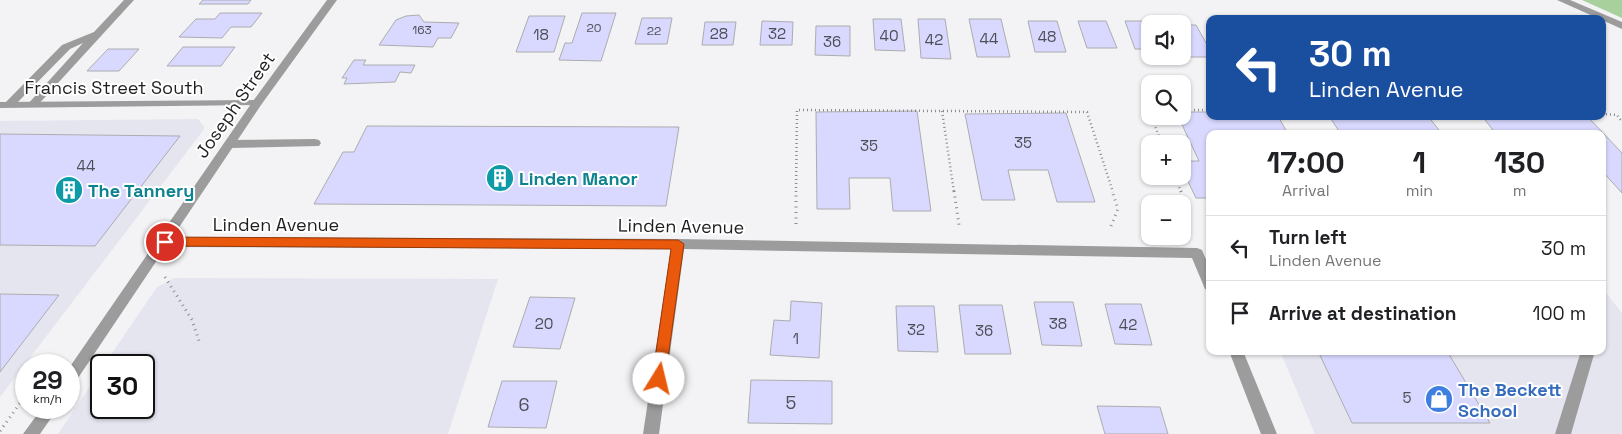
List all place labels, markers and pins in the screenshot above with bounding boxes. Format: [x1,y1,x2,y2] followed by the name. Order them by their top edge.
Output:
[485,163,515,193] building icon: Linden Manor
[519,167,638,190] place label: Linden Manor
[54,175,84,205] building icon: The Tannery
[88,179,194,202] place label: The Tannery
[144,221,186,263] pin
[1458,378,1562,422] place label: The Beckett School
[1424,384,1454,414] shop icon: The Beckett School

